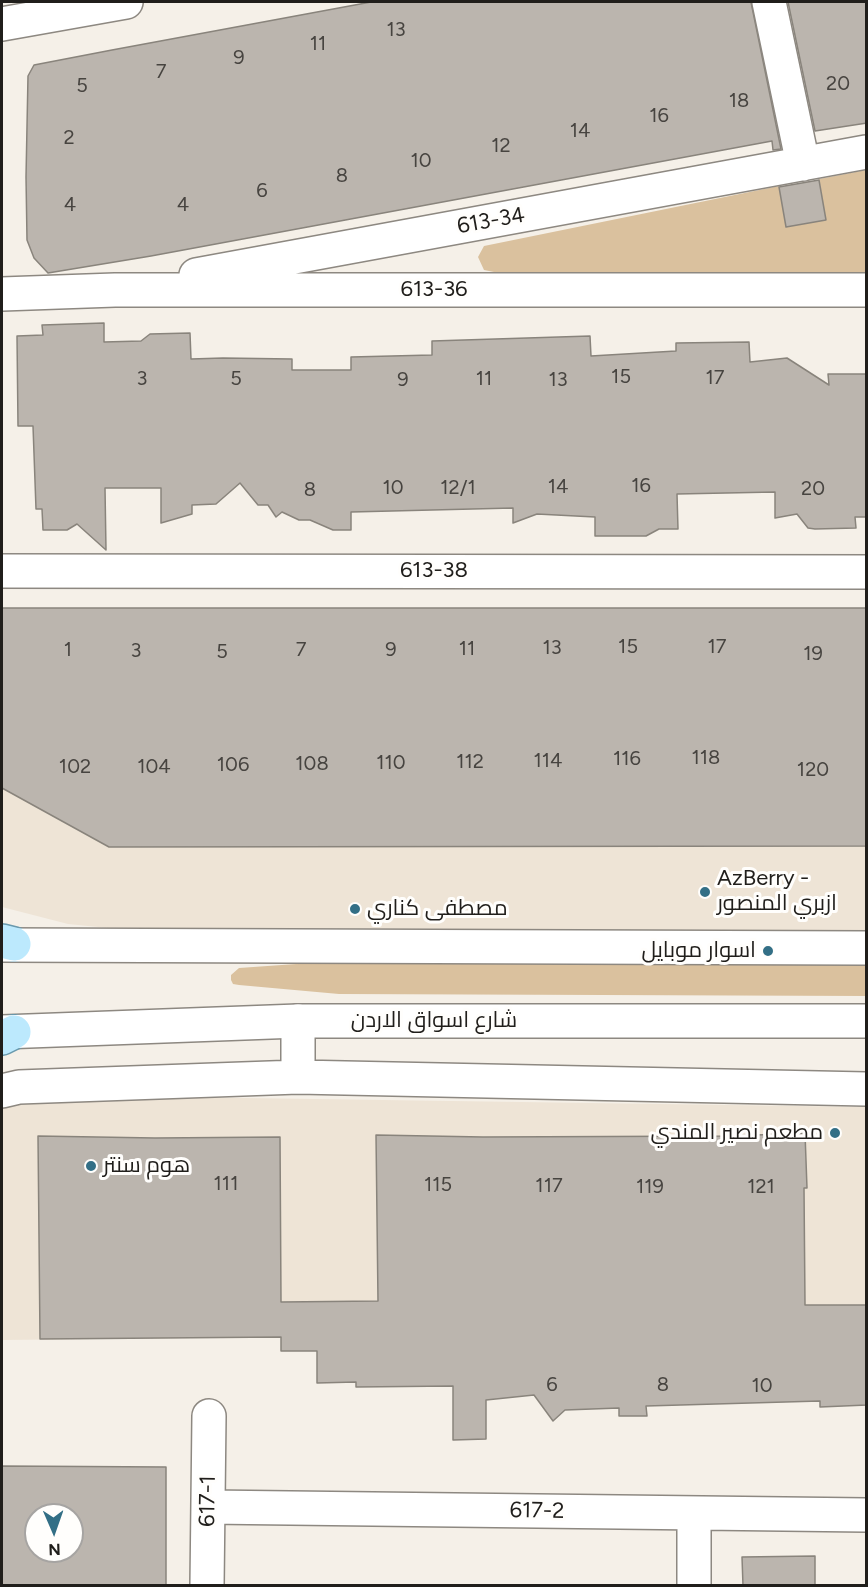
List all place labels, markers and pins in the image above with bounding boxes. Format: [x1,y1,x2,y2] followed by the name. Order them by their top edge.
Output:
[717,866,837,918] place label: AzBerry - ازبري المنصور
[698,885,712,899] marker: AzBerry - ازبري المنصور
[367,896,508,922] place label: مصطفى كناري
[348,902,362,916] marker: مصطفى كناري
[642,938,756,964] place label: اسوار موبايل
[761,944,775,958] marker: اسوار موبايل
[651,1120,823,1146] place label: مطعم نصير المندي
[828,1126,842,1140] marker: مطعم نصير المندي
[103,1153,190,1179] place label: هوم سنتر
[84,1159,98,1173] marker: هوم سنتر

